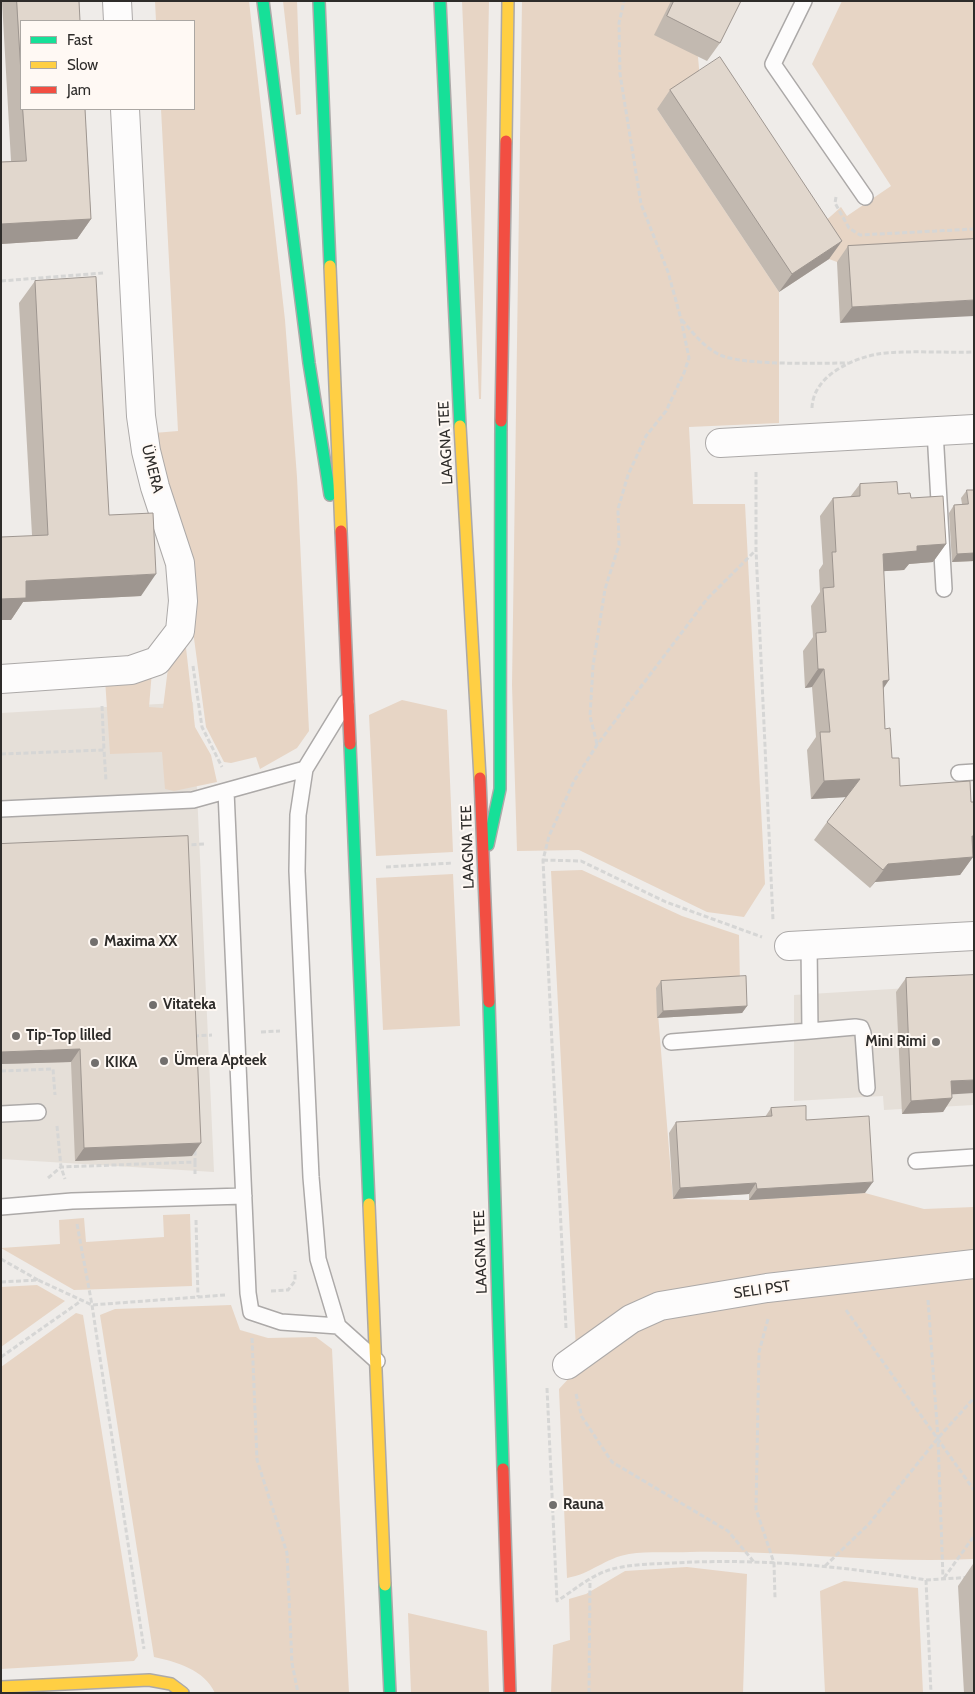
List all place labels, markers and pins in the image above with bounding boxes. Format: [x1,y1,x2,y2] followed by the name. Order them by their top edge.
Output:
[104,933,177,951] place label: Maxima XX
[88,936,100,948] marker: Maxima XX
[163,996,216,1014] place label: Vitateka
[147,999,159,1011] marker: Vitateka
[26,1027,111,1045] place label: Tip-Top lilled
[10,1030,22,1042] marker: Tip-Top lilled
[865,1033,926,1051] place label: Mini Rimi
[930,1036,942,1048] marker: Mini Rimi
[174,1052,267,1070] place label: Ümera Apteek
[105,1054,137,1072] place label: KIKA
[158,1055,170,1067] marker: Ümera Apteek
[89,1057,101,1069] marker: KIKA
[563,1496,604,1514] place label: Rauna
[547,1499,559,1511] marker: Rauna

